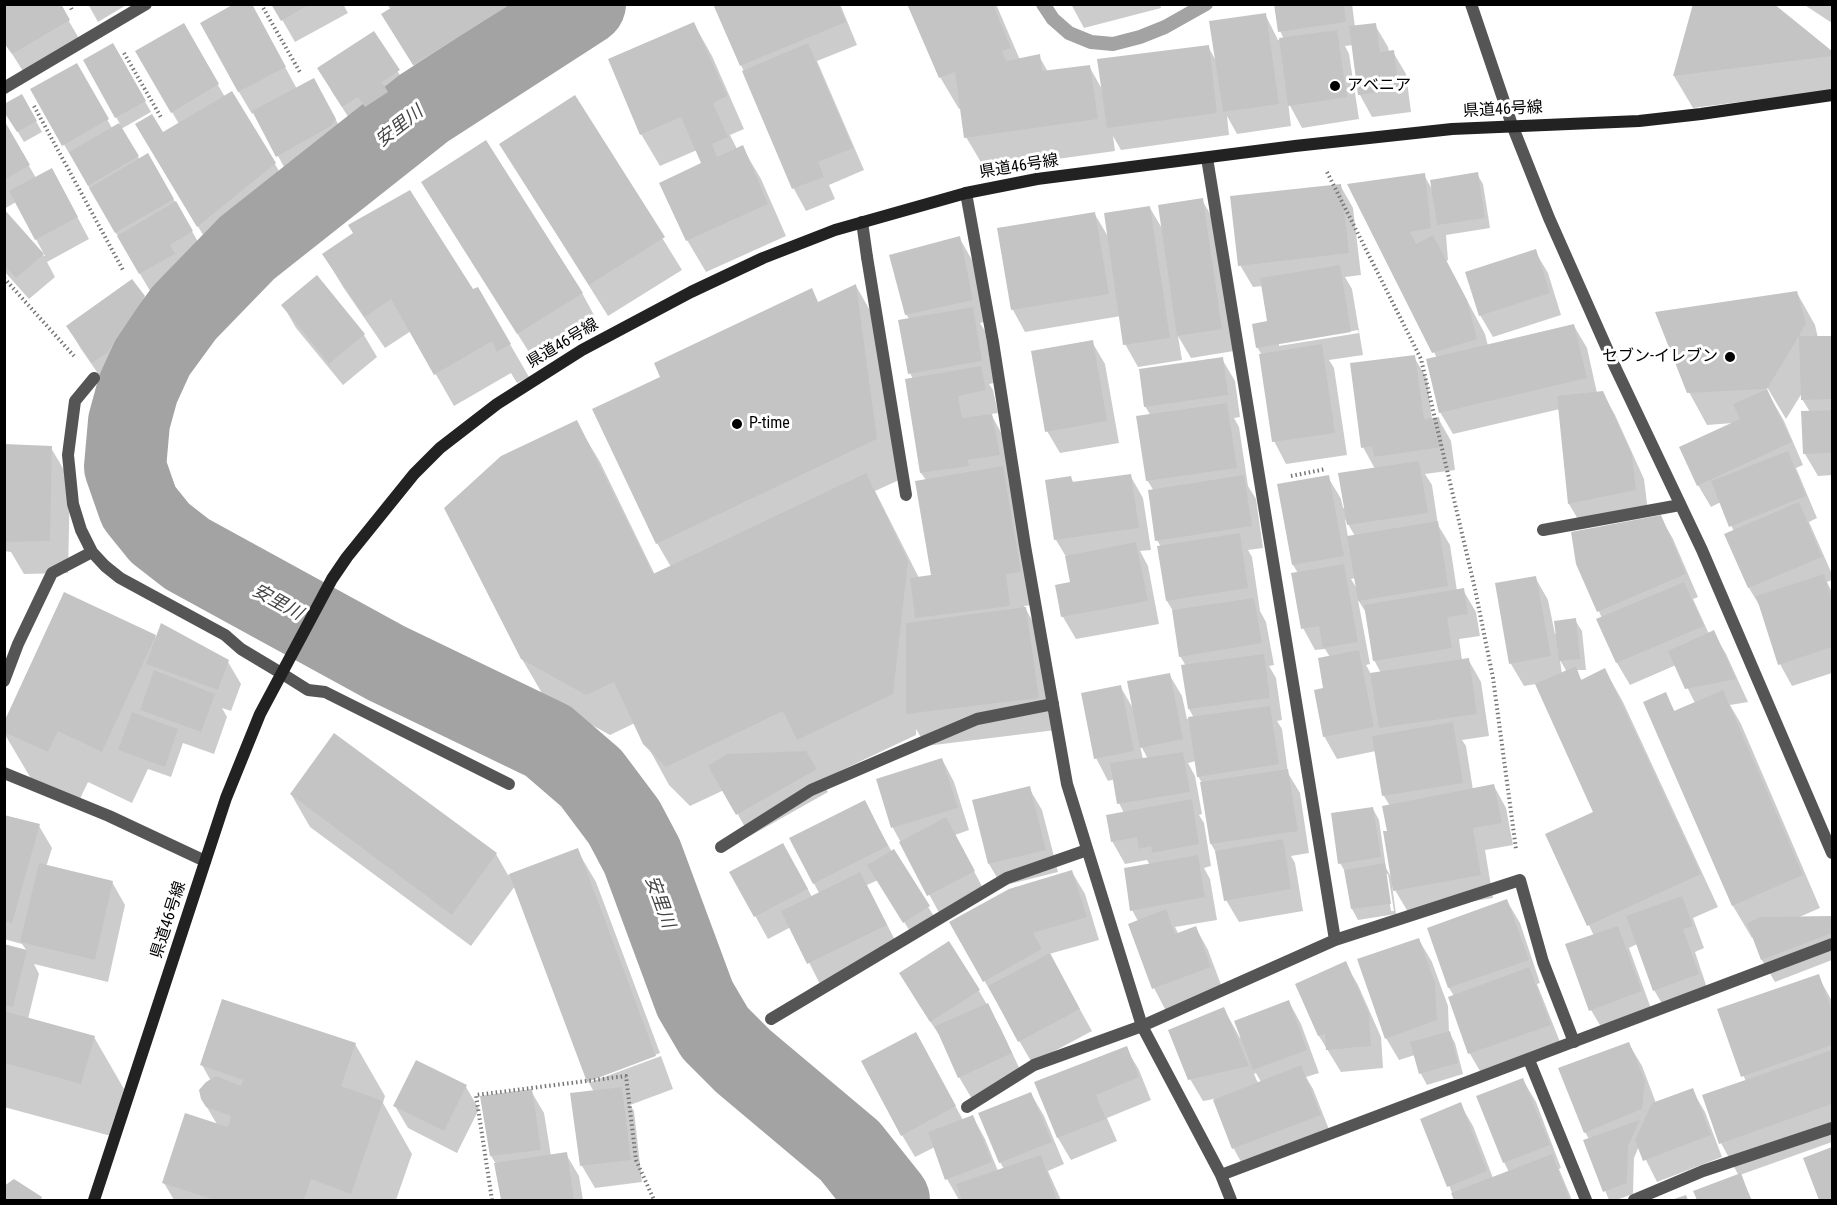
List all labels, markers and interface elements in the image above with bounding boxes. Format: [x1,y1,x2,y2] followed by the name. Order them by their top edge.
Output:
[1347,76,1411,96] place label: アベニア
[1328,79,1342,93] marker: アベニア
[1463,98,1543,122] street label: 県道46号線
[372,102,428,152] water label: 安里川
[978,151,1060,183] street label: 県道46号線
[524,315,602,373] street label: 県道46号線
[1602,347,1718,367] place label: セブン-イレブン
[1723,350,1737,364] marker: セブン-イレブン
[749,414,790,434] place label: P-time
[730,417,744,431] marker: P-time
[248,580,306,626] water label: 安里川
[640,873,678,931] water label: 安里川
[148,879,190,961] street label: 県道46号線

